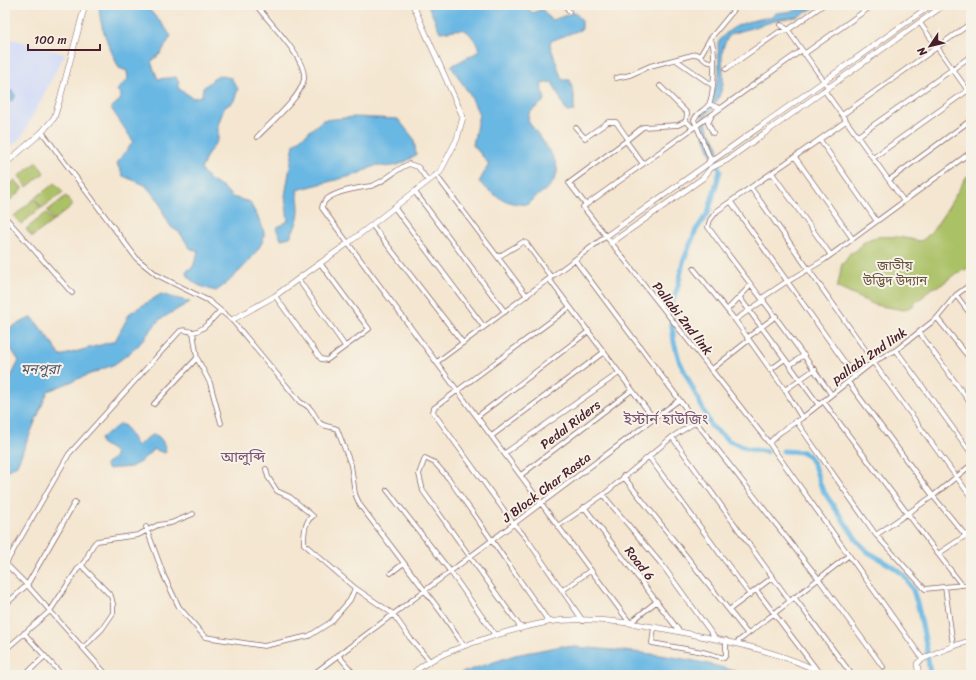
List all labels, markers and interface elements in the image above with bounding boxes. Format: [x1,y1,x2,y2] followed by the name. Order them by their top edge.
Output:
[28,26,100,52] scale bar
[910,26,950,66] north arrow
[34,29,67,51] text: 100 m
[912,43,933,61] text: N
[862,254,927,292] park label: জাতীয় উদ্ভিদ উদ্যান
[646,276,719,360] street label: Pallabi 2nd link
[826,321,912,390] street label: pallabi 2nd link
[20,357,63,382] water label: মনপুরা
[535,394,606,455] street label: Pedal Riders
[623,406,709,432] district label: ইস্টার্ন হাউজিং
[220,444,266,470] district label: আলুব্দি
[496,446,596,529] street label: J Block Char Rasta
[619,541,661,586] street label: Road 6

